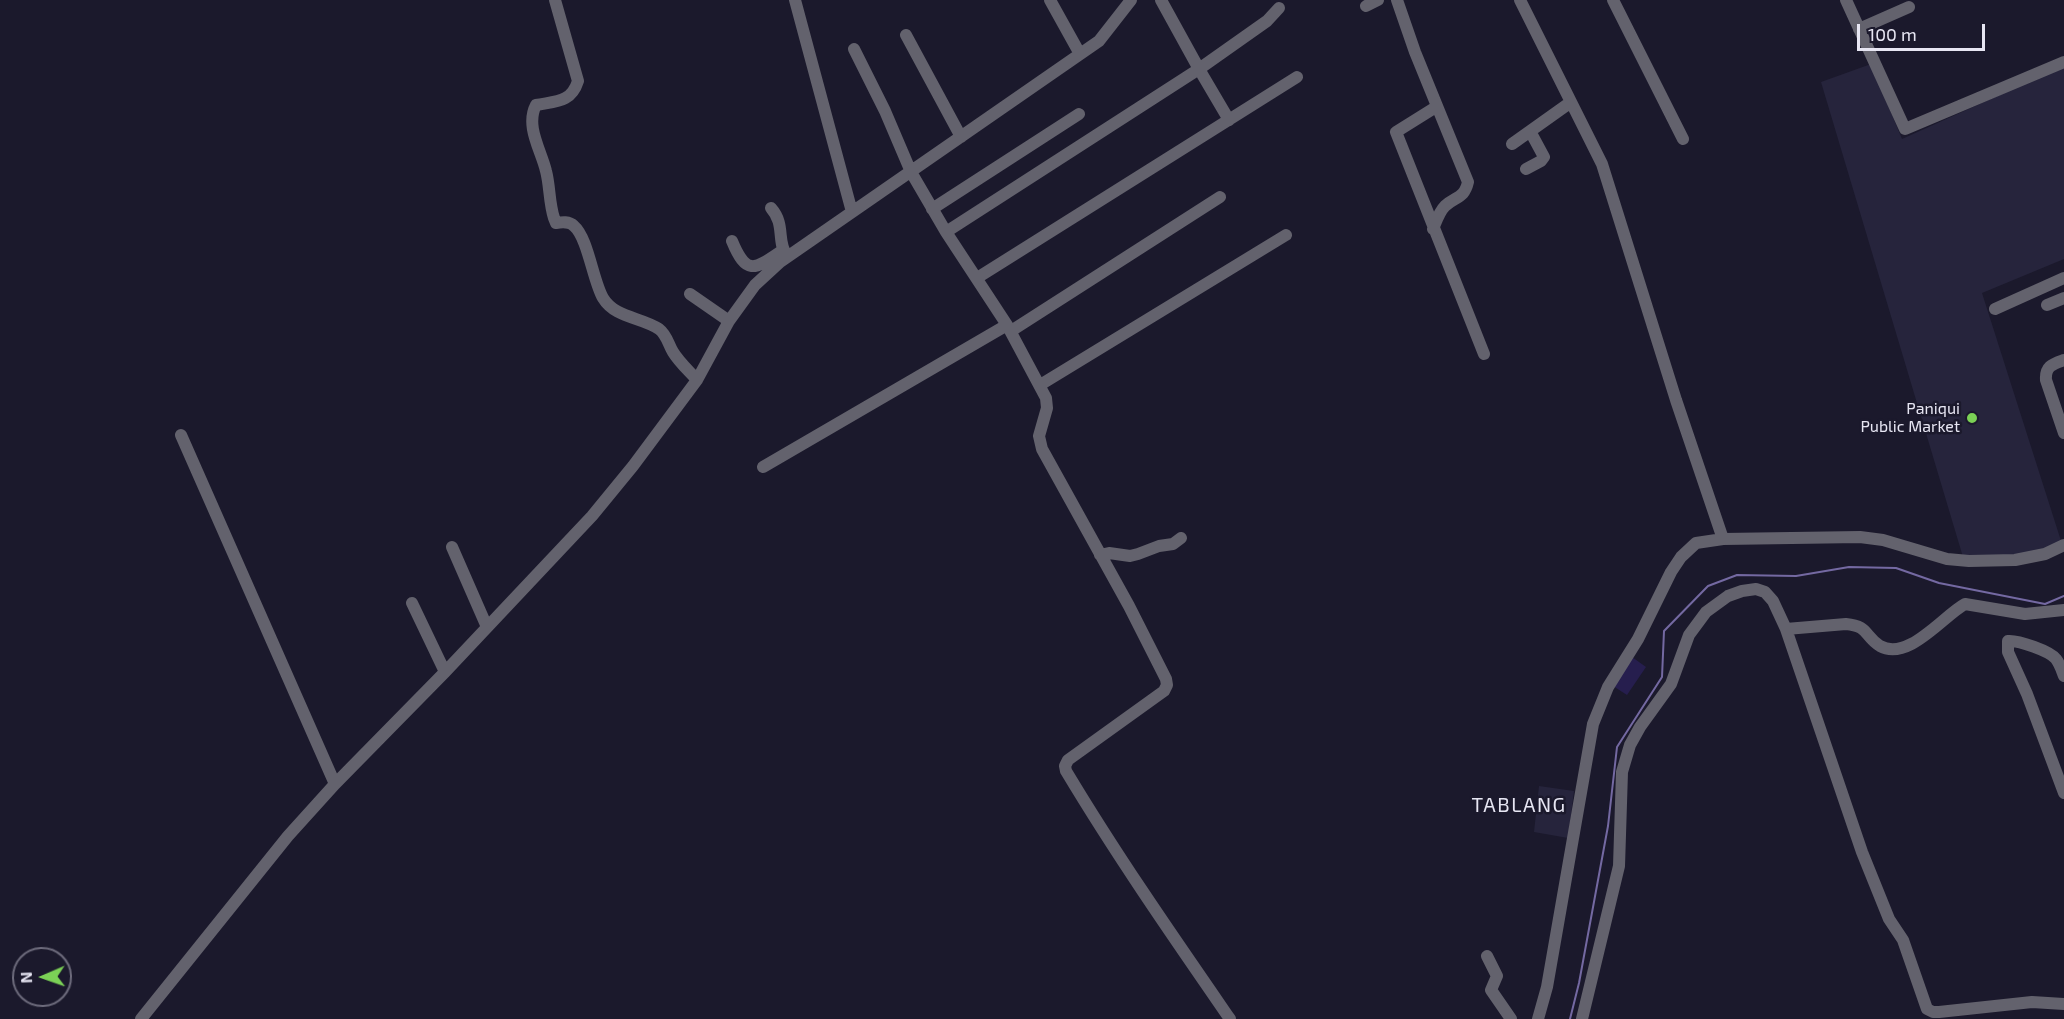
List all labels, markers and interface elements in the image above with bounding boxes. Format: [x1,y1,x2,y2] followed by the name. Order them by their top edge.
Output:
[1860,12,1988,50] scale bar
[1868,23,1917,45] text: 100 m
[1860,399,1960,437] place label: Paniqui Public Market
[1965,411,1979,425] marker: Paniqui Public Market
[1471,793,1567,817] district label: TABLANG
[12,947,72,1007] north arrow
[16,971,35,984] text: N

